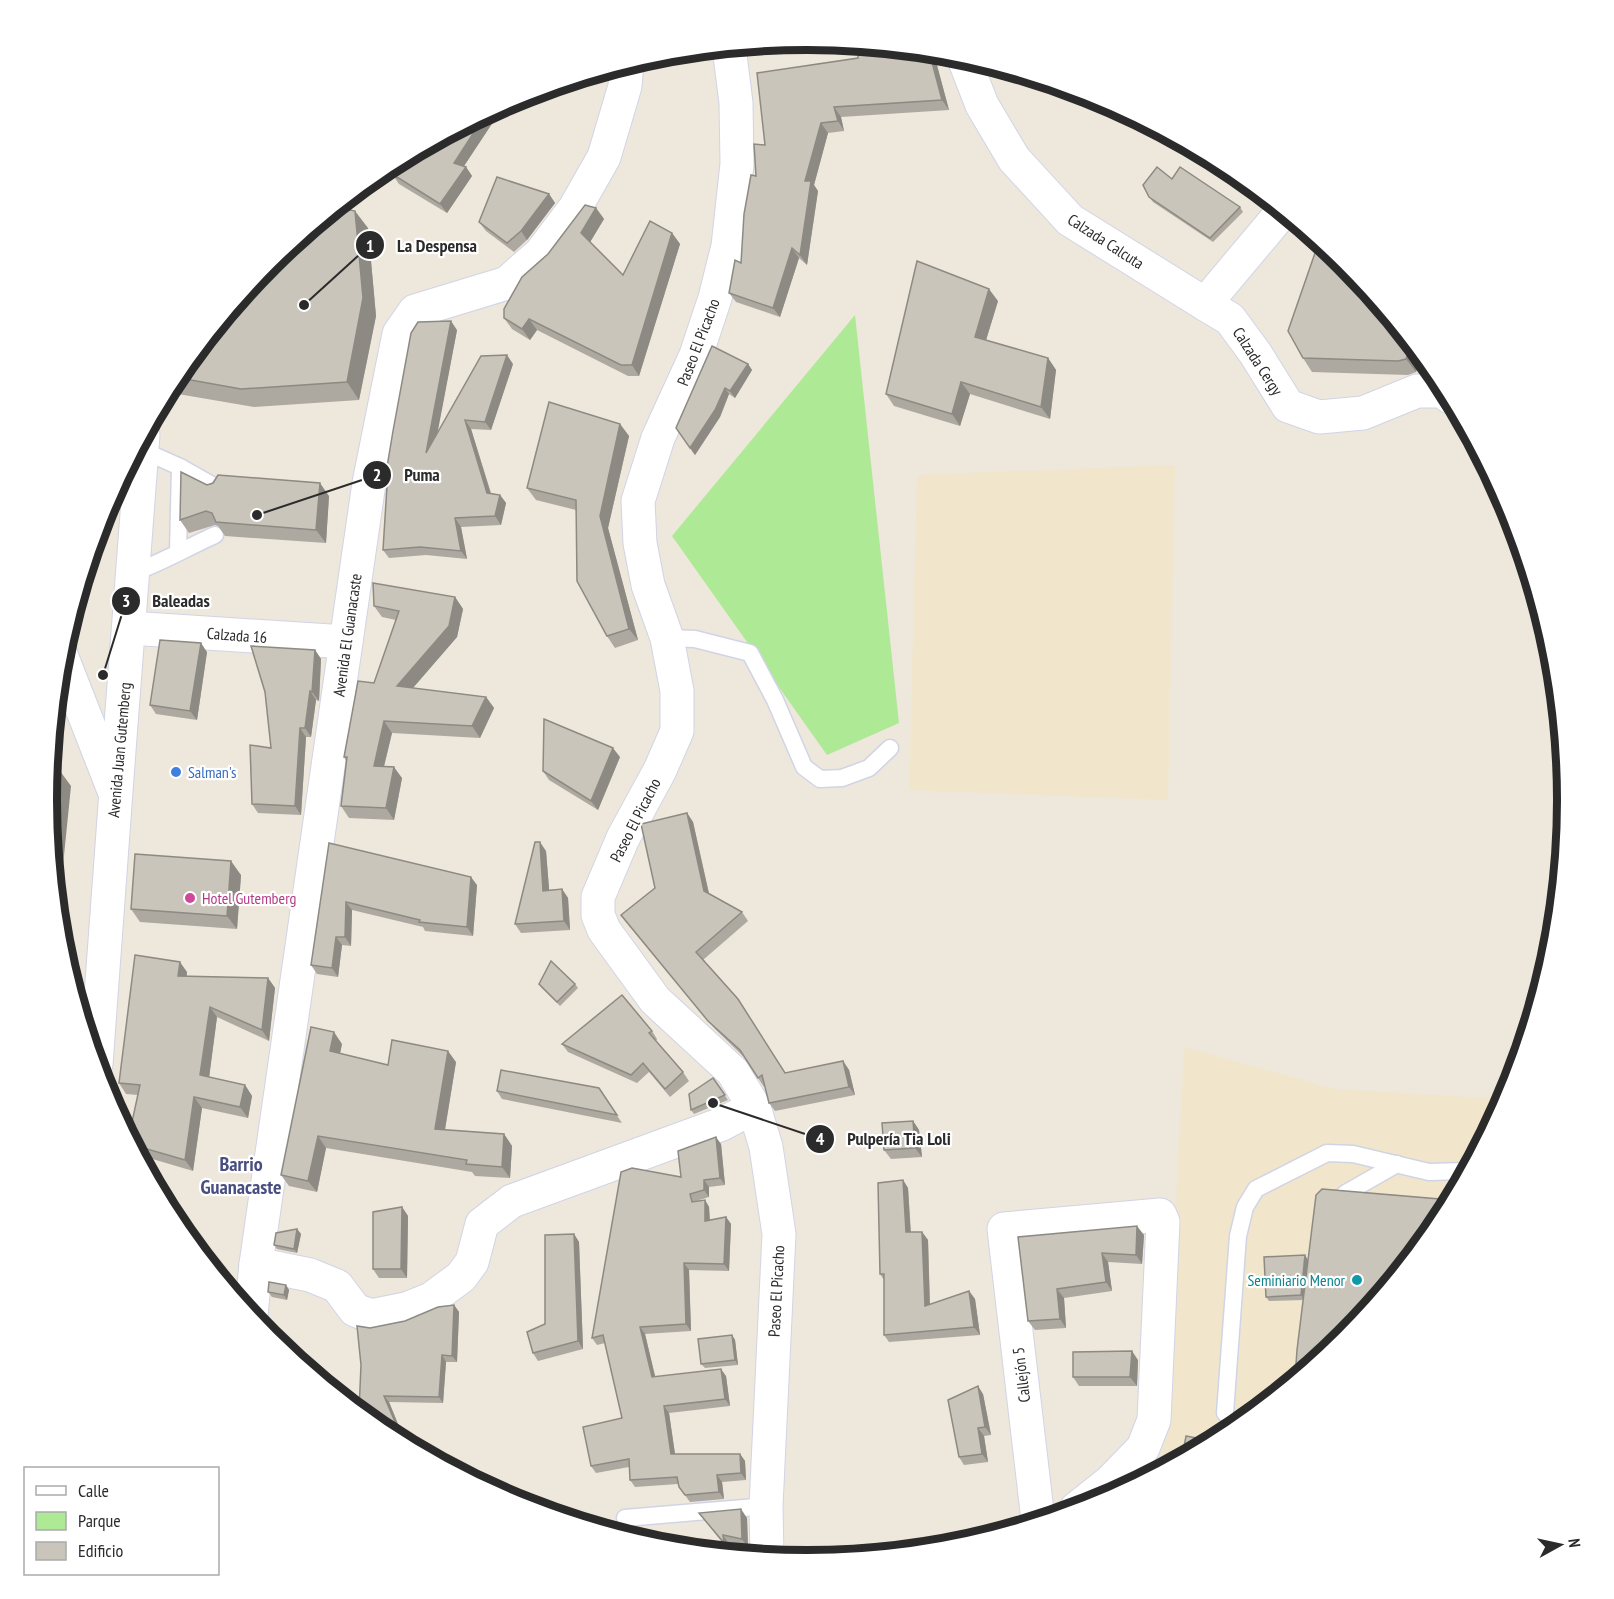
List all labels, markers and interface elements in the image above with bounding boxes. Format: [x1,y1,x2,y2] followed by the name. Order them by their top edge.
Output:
[1064,209,1148,273] street label: Calzada Calcuta
[355,227,489,263] callout: La Despensa
[366,234,374,257] text: 1
[397,234,477,257] text: La Despensa
[672,295,724,388] street label: Paseo El Picacho
[1229,323,1287,399] street label: Calzada Cergy
[362,457,451,493] callout: Puma
[373,463,381,486] text: 2
[404,463,440,486] text: Puma
[328,572,366,698] street label: Avenida El Guanacaste
[111,583,222,619] callout: Baleadas
[122,589,130,612] text: 3
[152,589,210,612] text: Baleadas
[206,623,268,647] street label: Calzada 16
[103,682,135,818] street label: Avenida Juan Gutemberg
[188,762,236,782] place label: Salman's
[169,765,183,779] marker: Salman's
[605,774,665,865] street label: Paseo El Picacho
[202,888,296,908] place label: Hotel Gutemberg
[183,891,197,905] marker: Hotel Gutemberg
[805,1121,963,1157] callout: Pulpería Tia Loli
[816,1127,825,1150] text: 4
[847,1127,951,1150] text: Pulpería Tia Loli
[200,1151,282,1200] district label: Barrio Guanacaste
[764,1245,788,1337] street label: Paseo El Picacho
[1247,1270,1346,1290] place label: Seminiario Menor
[1350,1273,1364,1287] marker: Seminiario Menor
[1008,1346,1034,1404] street label: Callejón 5
[24,1467,219,1575] legend
[78,1479,109,1502] text: Calle
[78,1509,121,1532] text: Parque
[1530,1515,1590,1575] north arrow
[1564,1537,1585,1549] text: N
[78,1539,124,1562] text: Edificio

